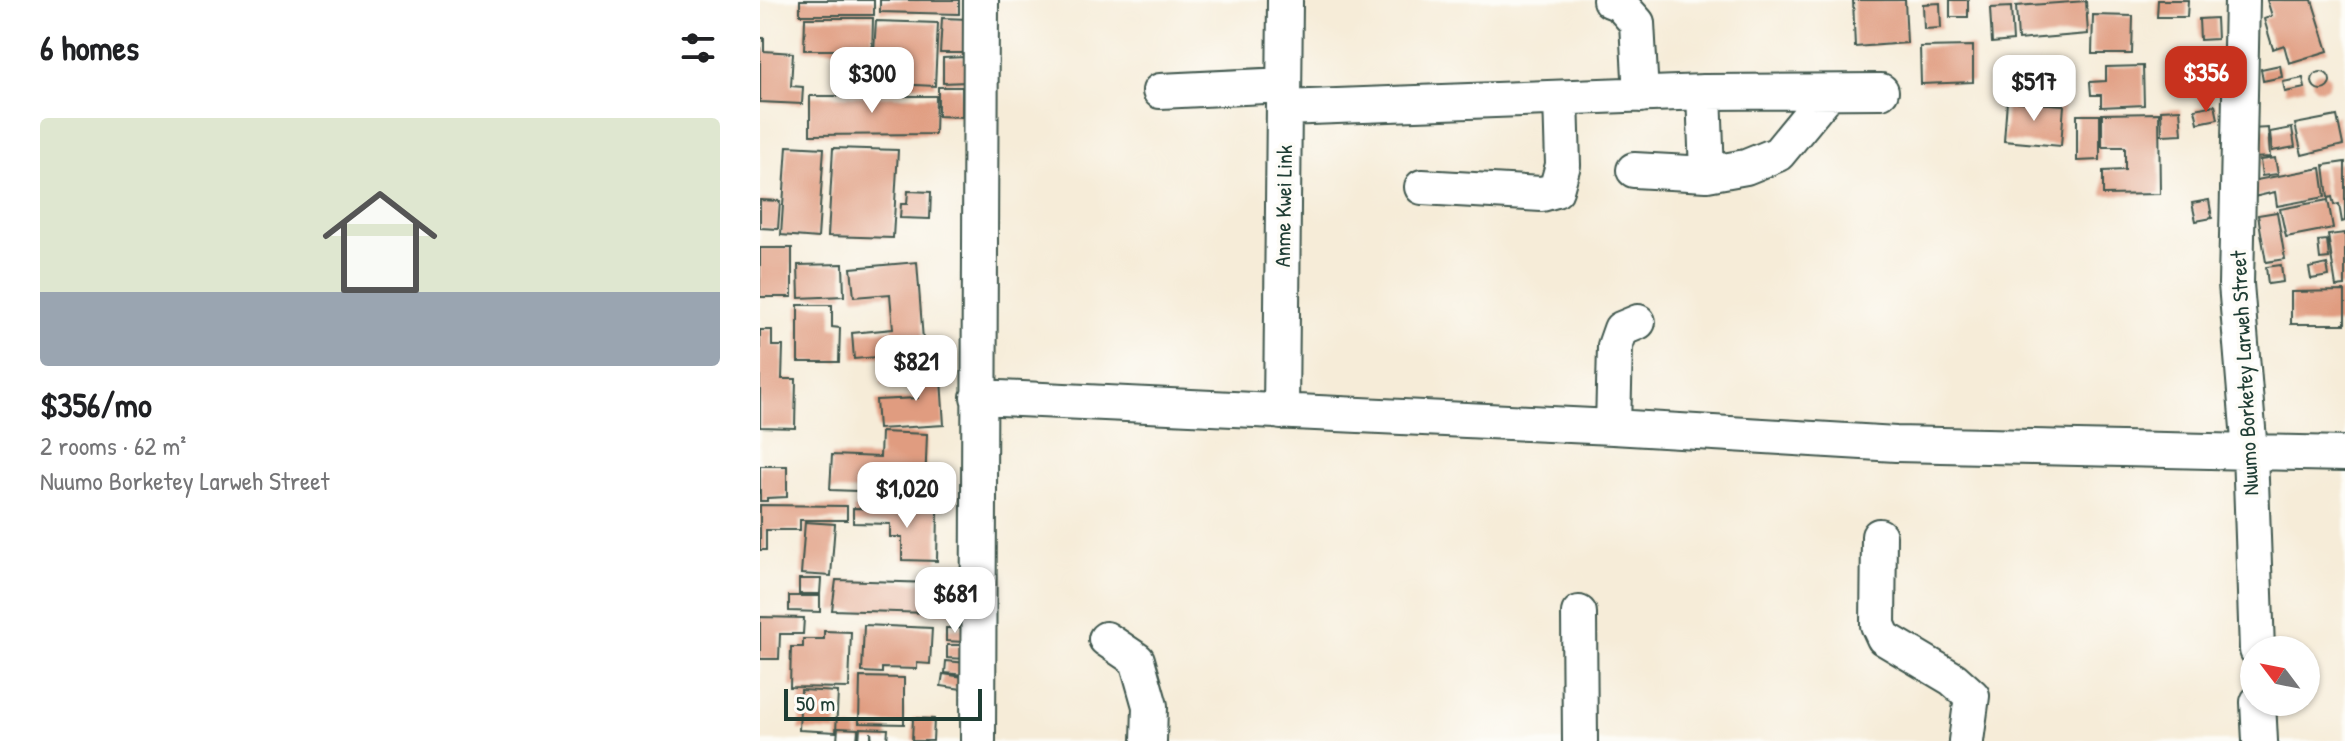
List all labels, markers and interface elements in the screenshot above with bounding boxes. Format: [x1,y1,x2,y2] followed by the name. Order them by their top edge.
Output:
[40,25,139,71] text: 6 homes
[676,26,720,70] icon: filters
[2159,46,2253,114] pin: $356
[825,47,919,115] pin: $300
[2183,54,2229,89] text: $356
[848,55,896,90] text: $300
[1987,55,2081,123] pin: $517
[2011,63,2057,98] text: $517
[1267,145,1299,267] street label: Anme Kwei Link
[308,170,452,314] icon: home
[2223,249,2265,496] street label: Nuumo Borketey Larweh Street
[869,335,963,403] pin: $821
[893,343,939,378] text: $821
[40,382,152,428] text: $356/mo
[40,428,186,463] text: 2 rooms · 62 m²
[842,462,972,530] pin: $1,020
[40,463,330,498] text: Nuumo Borketey Larweh Street
[875,470,939,505] text: $1,020
[908,567,1002,635] pin: $681
[933,575,977,610] text: $681
[2240,636,2320,716] north arrow
[2240,636,2320,716] map controls
[784,685,982,721] scale bar
[796,688,835,718] text: 50 m

